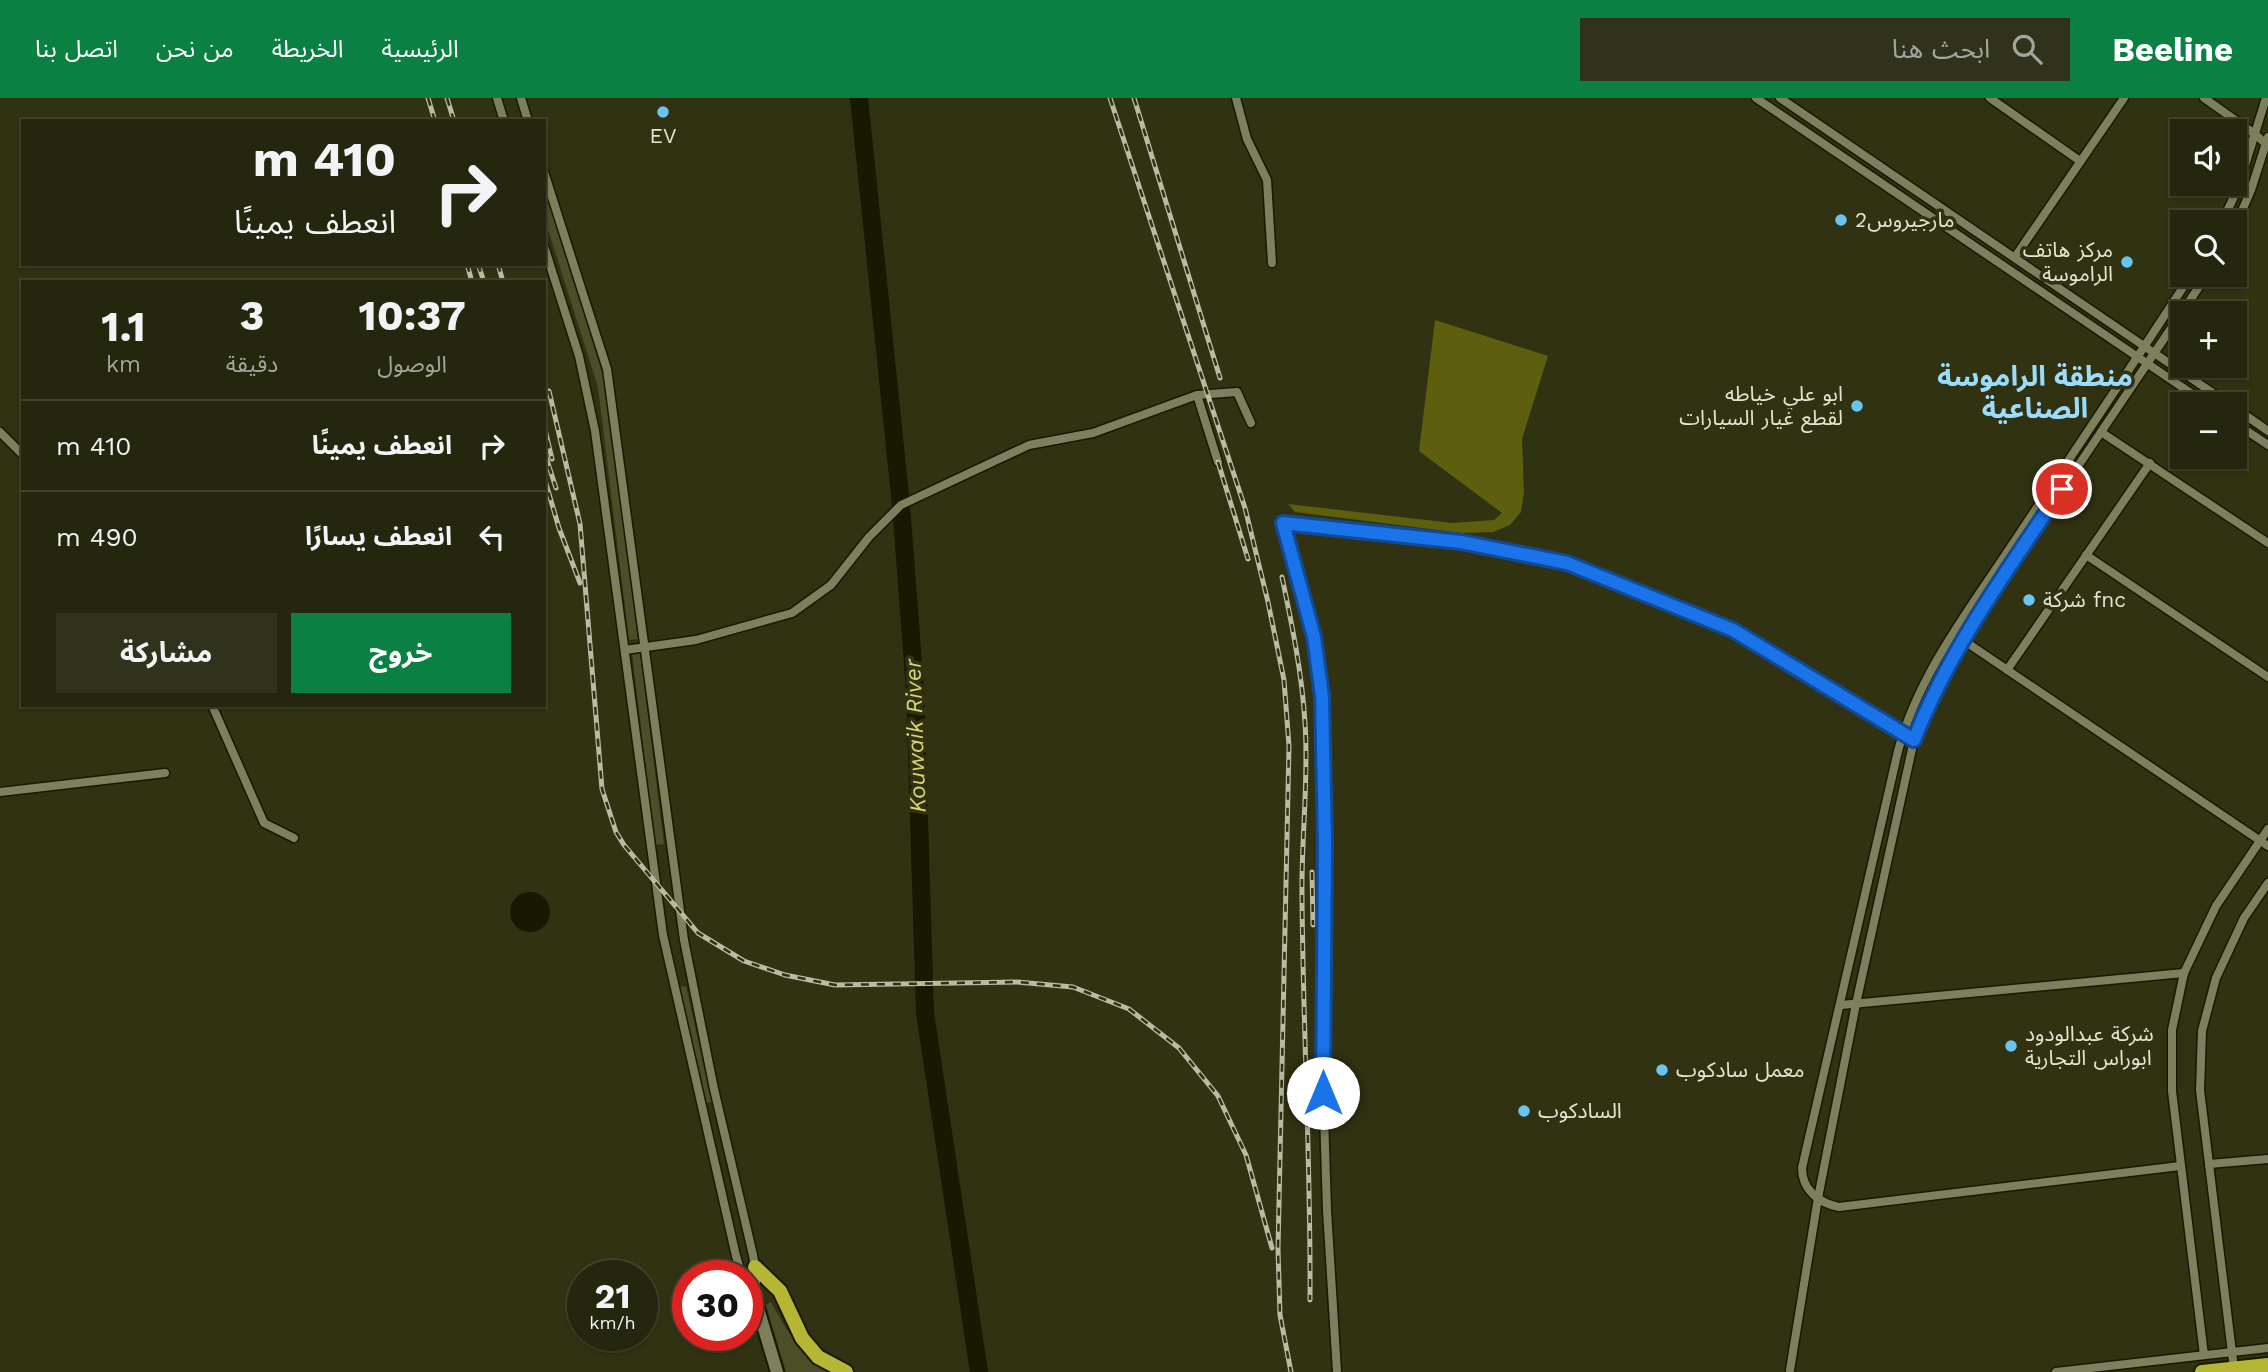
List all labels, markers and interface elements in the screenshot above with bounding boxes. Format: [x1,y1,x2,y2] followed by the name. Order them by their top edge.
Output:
[1580,18,2070,81] search box
[2008,30,2046,68] icon: search
[2112,30,2233,69] text: Beeline
[1892,34,1990,64] text: ابحث هنا
[35,35,118,63] text: اتصل بنا
[156,35,234,63] text: من نحن
[272,35,344,63] text: الخريطة
[382,35,459,63] text: الرئيسية
[655,104,671,120] marker: EV
[2170,119,2247,469] map controls
[2170,119,2247,196] button: sound
[649,123,677,148] place label: EV
[253,130,396,188] text: 410 m
[420,147,511,238] icon: right
[234,203,396,241] text: انعطف يمينًا
[1855,207,1955,232] place label: مارجيروس2
[2170,210,2247,287] button: search
[1833,212,1849,228] marker: مارجيروس2
[2023,237,2113,286] place label: مركز هاتف الراموسة
[2119,254,2135,270] marker: مركز هاتف الراموسة
[240,291,264,340] text: 3
[359,291,466,340] text: 10:37
[2170,301,2247,378] button: +
[101,302,146,351] text: 1.1
[106,351,141,378] text: km
[226,351,278,378] text: دقيقة
[377,351,447,378] text: الوصول
[1937,360,2133,425] district label: منطقة الراموسة الصناعية
[1679,381,1843,433] place label: ابو علي خياطه لقطع غيار السيارات
[2170,392,2247,469] button: −
[1849,398,1865,414] marker: ابو علي خياطه لقطع غيار السيارات
[473,427,511,465] icon: right
[312,430,452,460] text: انعطف يمينًا
[56,431,131,461] text: 410 m
[2032,459,2092,519] pin
[2043,470,2081,508] icon: arrive
[473,518,511,556] icon: left
[305,521,452,551] text: انعطف يسارًا
[56,522,138,552] text: 490 m
[2043,587,2126,612] place label: شركة fnc
[2021,592,2037,608] marker: شركة fnc
[56,613,277,693] button: مشاركة
[291,613,511,693] button: خروج
[899,658,932,813] water label: Kouwaik River
[2025,1021,2154,1070] place label: شركة عبدالودود ابوراس التجارية
[2003,1038,2019,1054] marker: شركة عبدالودود ابوراس التجارية
[1286,1056,1360,1130] position arrow
[1676,1057,1805,1082] place label: معمل سادكوب
[1654,1062,1670,1078] marker: معمل سادكوب
[1538,1098,1622,1123] place label: السادكوب
[1516,1103,1532,1119] marker: السادكوب
[672,1260,763,1351] speed limit sign: 30
[595,1275,630,1317] text: 21
[589,1312,636,1333] text: km/h

